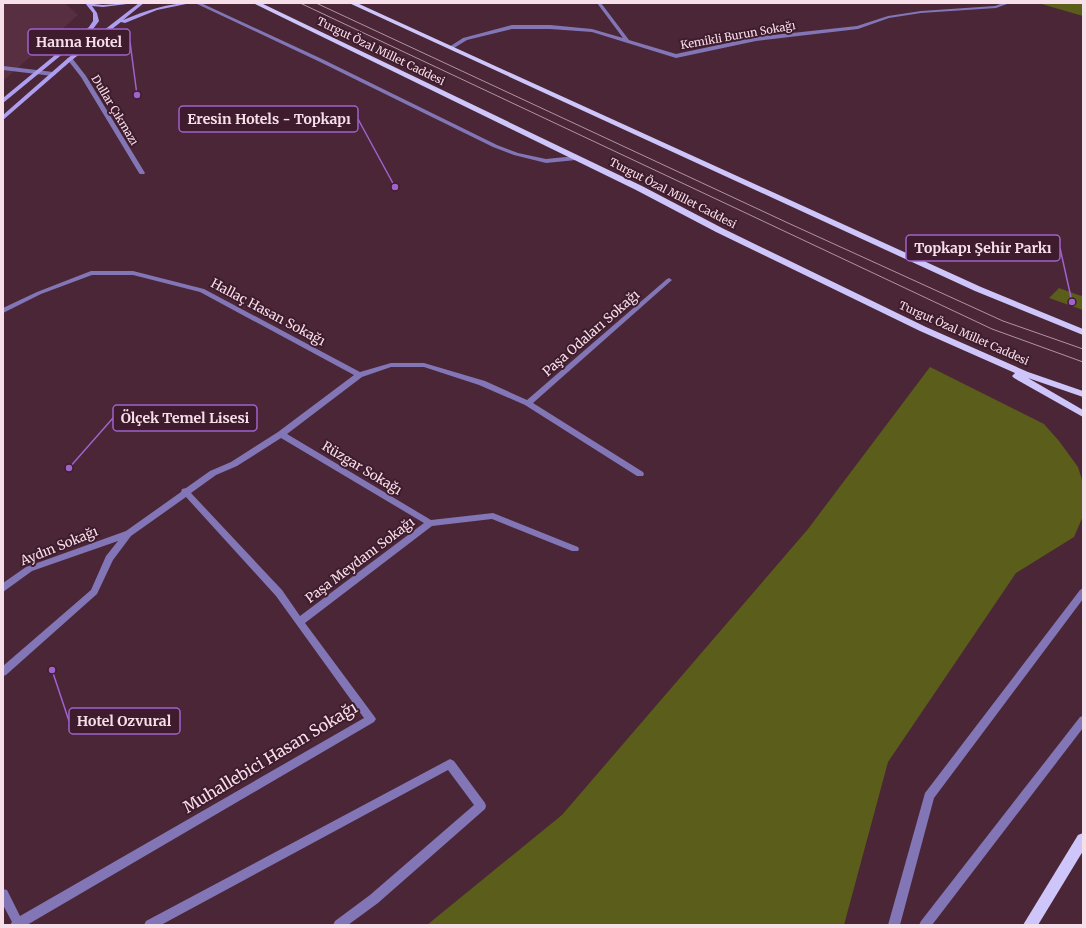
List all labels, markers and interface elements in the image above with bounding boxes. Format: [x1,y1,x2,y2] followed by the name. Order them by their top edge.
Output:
[315,14,448,88] street label: Turgut Özal Millet Caddesi
[679,18,797,52] street label: Kemikli Burun Sokağı
[28,29,130,55] callout: Hanna Hotel
[36,33,123,51] text: Hanna Hotel
[89,72,142,148] street label: Dullar Çıkmazı
[179,106,358,132] callout: Eresin Hotels - Topkapı
[187,110,351,128] text: Eresin Hotels - Topkapı
[607,155,739,231] street label: Turgut Özal Millet Caddesi
[906,235,1060,261] callout: Topkapı Şehir Parkı
[914,239,1052,257] text: Topkapı Şehir Parkı
[208,275,328,349] street label: Hallaç Hasan Sokağı
[539,286,643,380] street label: Paşa Odaları Sokağı
[897,298,1032,368] street label: Turgut Özal Millet Caddesi
[113,405,257,431] callout: Ölçek Temel Lisesi
[121,409,249,427] text: Ölçek Temel Lisesi
[319,437,405,499] street label: Rüzgar Sokağı
[302,513,418,607] street label: Paşa Meydanı Sokağı
[17,523,100,570] street label: Aydın Sokağı
[179,697,361,817] street label: Muhallebici Hasan Sokağı
[69,708,180,734] callout: Hotel Ozvural
[77,712,172,730] text: Hotel Ozvural

